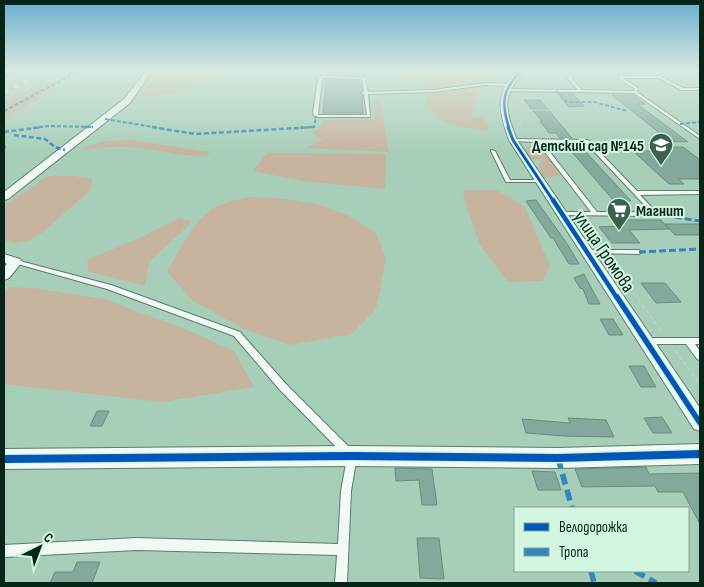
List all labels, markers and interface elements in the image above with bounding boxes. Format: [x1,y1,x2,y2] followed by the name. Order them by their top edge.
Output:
[648,132,674,166] school or university icon: Детский сад №145
[532,137,644,156] place label: Детский сад №145
[606,197,632,231] supermarket icon: Магнит
[636,202,684,221] place label: Магнит
[568,207,639,297] street label: улица Громова
[514,507,689,572] legend
[559,518,628,537] text: Велодорожка
[15,522,65,572] north arrow
[40,529,57,546] text: С
[559,543,589,562] text: Тропа

